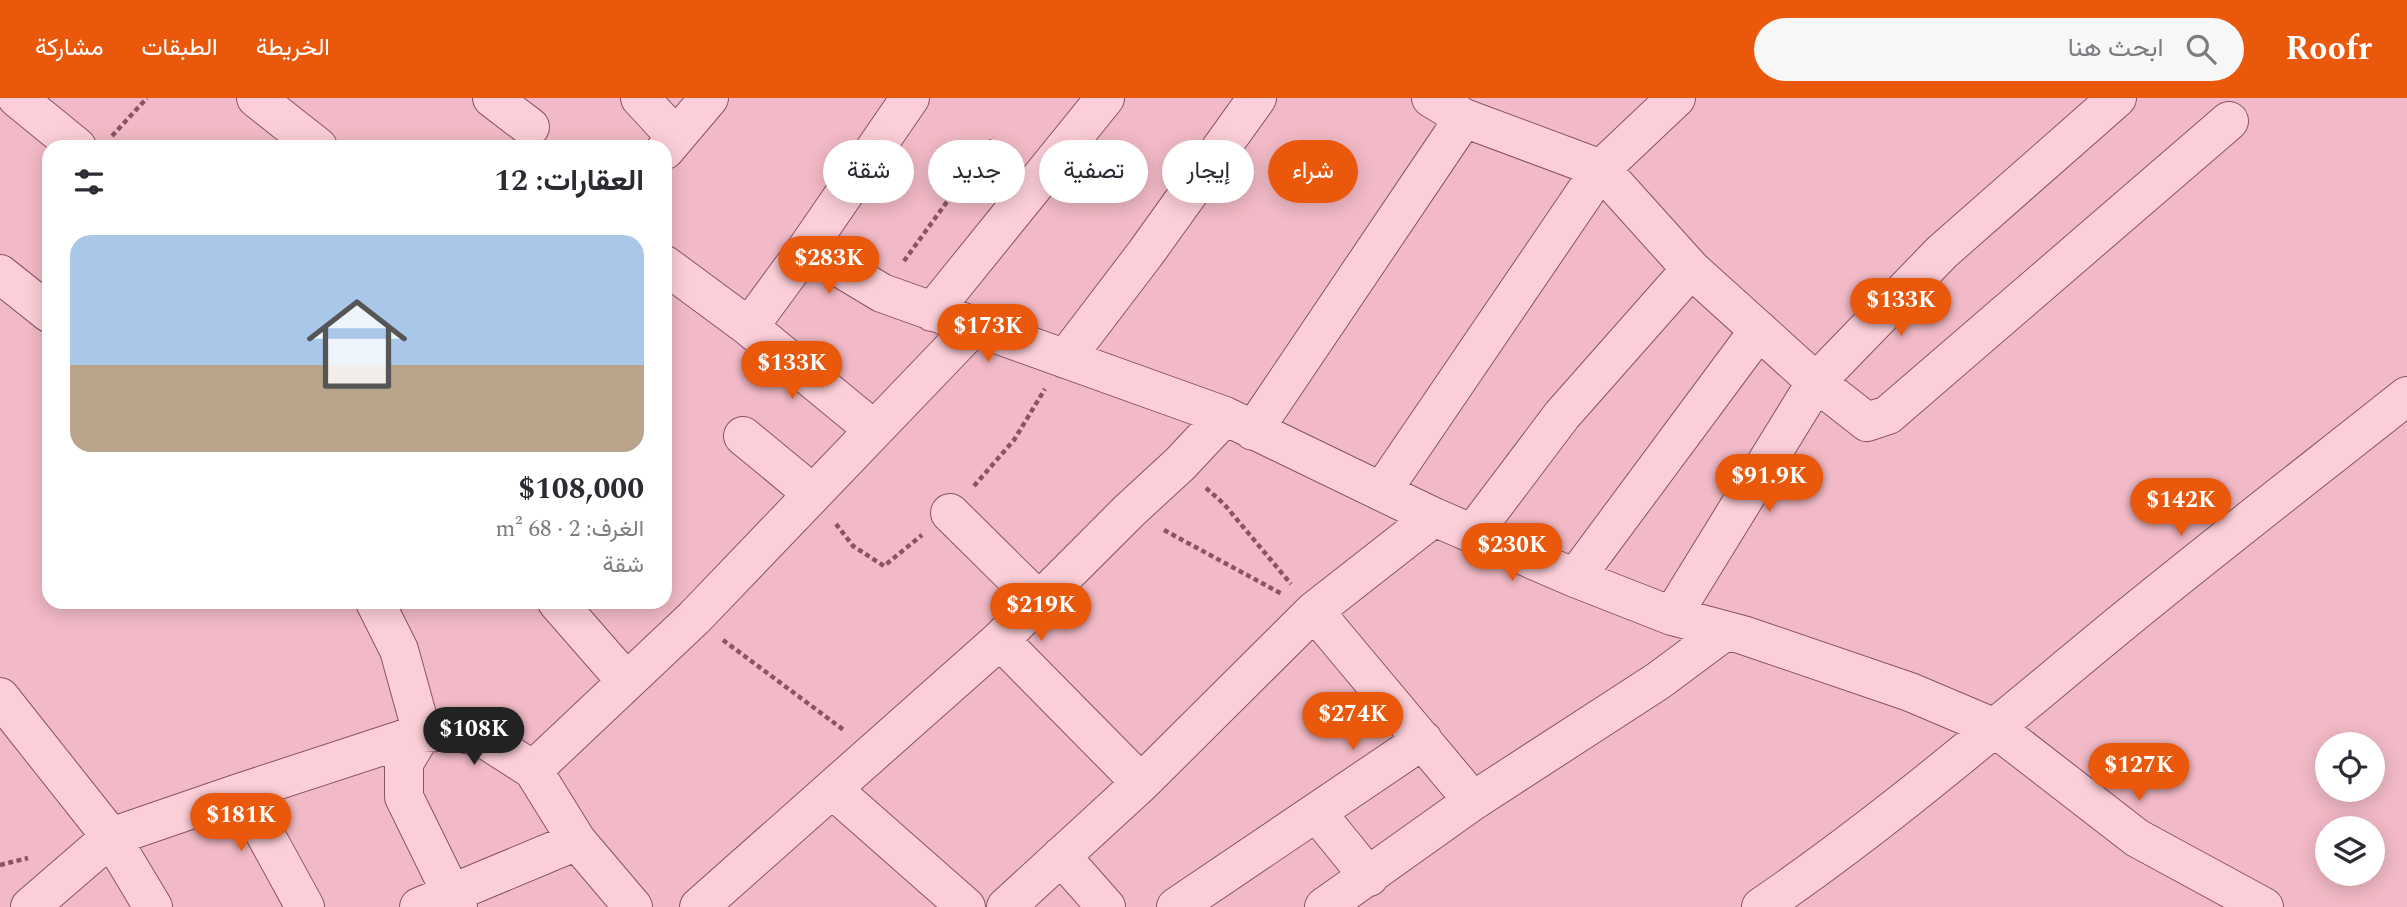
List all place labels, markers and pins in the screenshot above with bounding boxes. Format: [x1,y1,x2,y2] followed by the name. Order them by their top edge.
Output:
[780,236,878,296] pin: $283K
[1852,278,1950,338] pin: $133K
[939,304,1037,364] pin: $173K
[743,342,841,401] pin: $133K
[1712,454,1826,514] pin: $91.9K
[2132,478,2230,538] pin: $142K
[1463,524,1561,583] pin: $230K
[992,584,1090,643] pin: $219K
[1304,692,1402,752] pin: $274K
[425,708,523,767] pin: $108K
[2090,744,2188,803] pin: $127K
[192,794,290,853] pin: $181K

